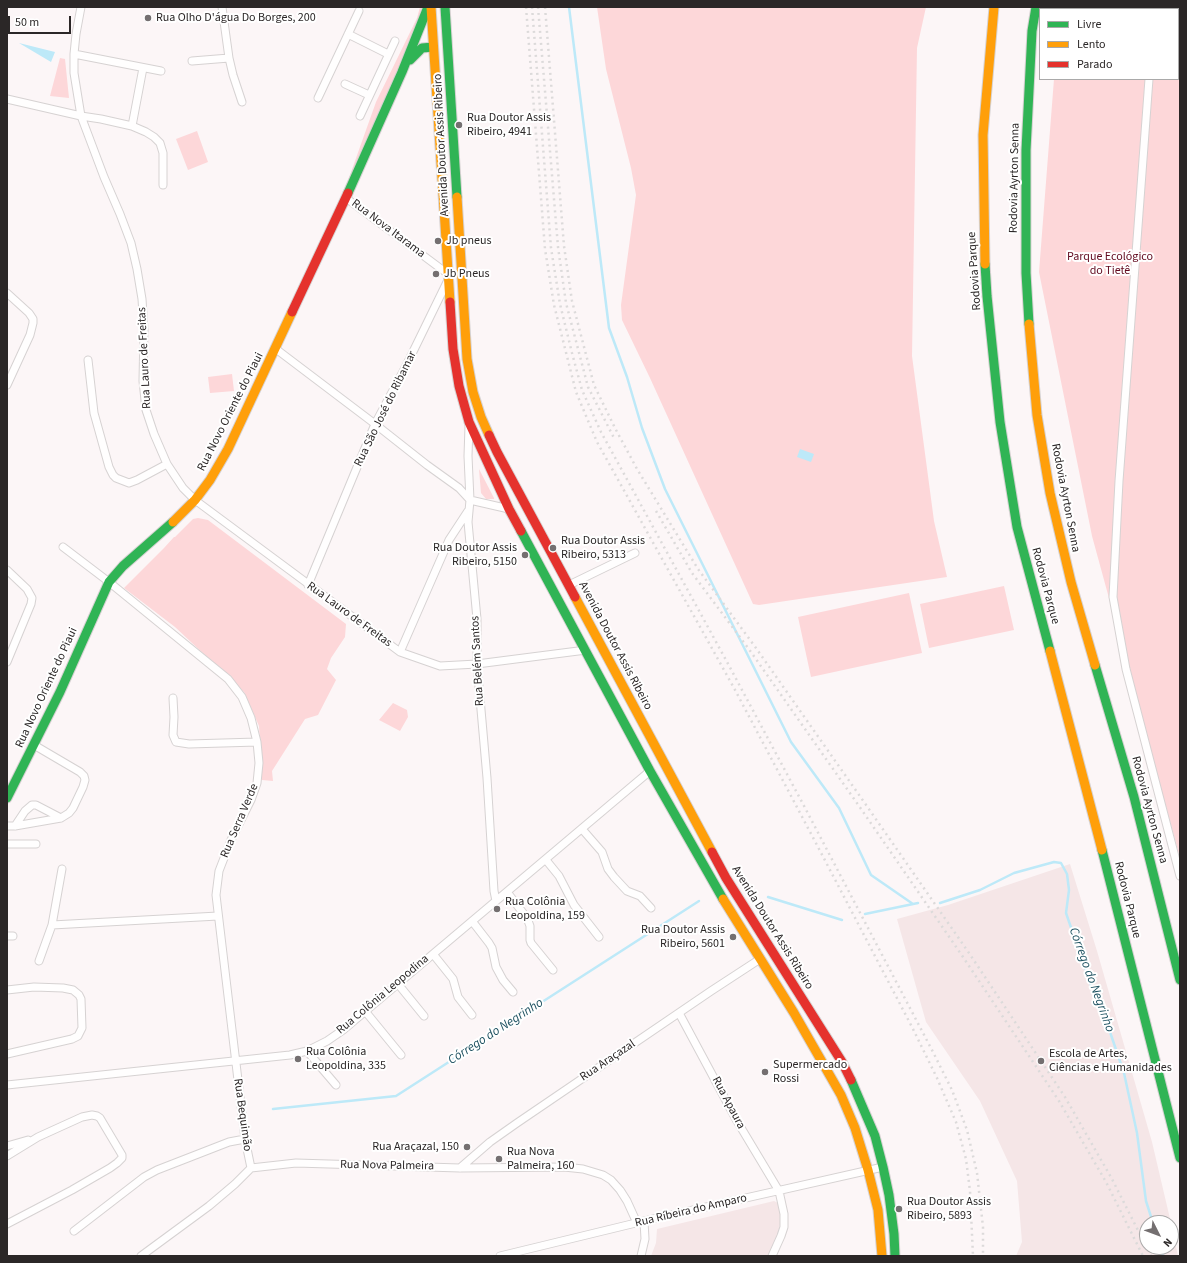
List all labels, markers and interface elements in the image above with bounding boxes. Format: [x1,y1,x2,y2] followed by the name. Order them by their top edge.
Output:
[10,8,73,34] scale bar
[1039,8,1179,80] legend
[156,11,316,25] place label: Rua Olho D'água Do Borges, 200
[143,13,153,23] marker: Rua Olho D'água Do Borges, 200
[15,14,39,31] text: 50 m
[1077,16,1101,33] text: Livre
[1077,36,1106,53] text: Lento
[1077,56,1112,73] text: Parado
[431,73,453,217] street label: Avenida Doutor Assis Ribeiro
[467,111,551,139] place label: Rua Doutor Assis Ribeiro, 4941
[454,120,464,130] marker: Rua Doutor Assis Ribeiro, 4941
[1007,123,1023,233] street label: Rodovia Ayrton Senna
[348,197,428,261] street label: Rua Nova Itarama
[965,231,985,311] street label: Rodovia Parque
[446,234,492,248] place label: Jb pneus
[433,236,443,246] marker: Jb pneus
[1067,250,1153,278] park label: Parque Ecológico do Tietê
[444,267,490,281] place label: Jb Pneus
[431,269,441,279] marker: Jb Pneus
[135,307,155,409] street label: Rua Lauro de Freitas
[352,349,420,469] street label: Rua São José do Ribamar
[195,350,267,474] street label: Rua Novo Oriente do Piaui
[1047,442,1083,554] street label: Rodovia Ayrton Senna
[561,534,645,562] place label: Rua Doutor Assis Ribeiro, 5313
[433,541,517,569] place label: Rua Doutor Assis Ribeiro, 5150
[548,543,558,553] marker: Rua Doutor Assis Ribeiro, 5313
[1028,546,1062,626] street label: Rodovia Parque
[520,550,530,560] marker: Rua Doutor Assis Ribeiro, 5150
[304,579,394,651] street label: Rua Lauro de Freitas
[575,579,655,713] street label: Avenida Doutor Assis Ribeiro
[468,615,488,707] street label: Rua Belém Santos
[13,626,81,750] street label: Rua Novo Oriente do Piaui
[1128,755,1170,865] street label: Rodovia Ayrton Senna
[218,782,262,860] street label: Rua Serra Verde
[1110,860,1144,940] street label: Rodovia Parque
[728,864,816,992] street label: Avenida Doutor Assis Ribeiro
[505,895,585,923] place label: Rua Colônia Leopoldina, 159
[492,904,502,914] marker: Rua Colônia Leopoldina, 159
[641,923,725,951] place label: Rua Doutor Assis Ribeiro, 5601
[1065,926,1117,1034] water label: Córrego do Negrinho
[728,932,738,942] marker: Rua Doutor Assis Ribeiro, 5601
[334,952,432,1038] street label: Rua Colônia Leopodina
[446,995,546,1069] water label: Córrego do Negrinho
[578,1037,638,1085] street label: Rua Araçazal
[306,1045,386,1073] place label: Rua Colônia Leopoldina, 335
[1049,1047,1172,1075] place label: Escola de Artes, Ciências e Humanidades
[293,1054,303,1064] marker: Rua Colônia Leopoldina, 335
[1036,1056,1046,1066] marker: Escola de Artes, Ciências e Humanidades
[773,1058,847,1086] place label: Supermercado Rossi
[760,1067,770,1077] marker: Supermercado Rossi
[708,1074,748,1132] street label: Rua Apaura
[230,1078,254,1152] street label: Rua Bequimão
[372,1140,459,1154] place label: Rua Araçazal, 150
[462,1142,472,1152] marker: Rua Araçazal, 150
[507,1145,574,1173] place label: Rua Nova Palmeira, 160
[494,1154,504,1164] marker: Rua Nova Palmeira, 160
[340,1158,434,1174] street label: Rua Nova Palmeira
[634,1191,748,1231] street label: Rua Ríbeira do Amparo
[907,1195,991,1223] place label: Rua Doutor Assis Ribeiro, 5893
[894,1204,904,1214] marker: Rua Doutor Assis Ribeiro, 5893
[1139,1215,1179,1255] north arrow
[1160,1235,1176,1250] text: N

